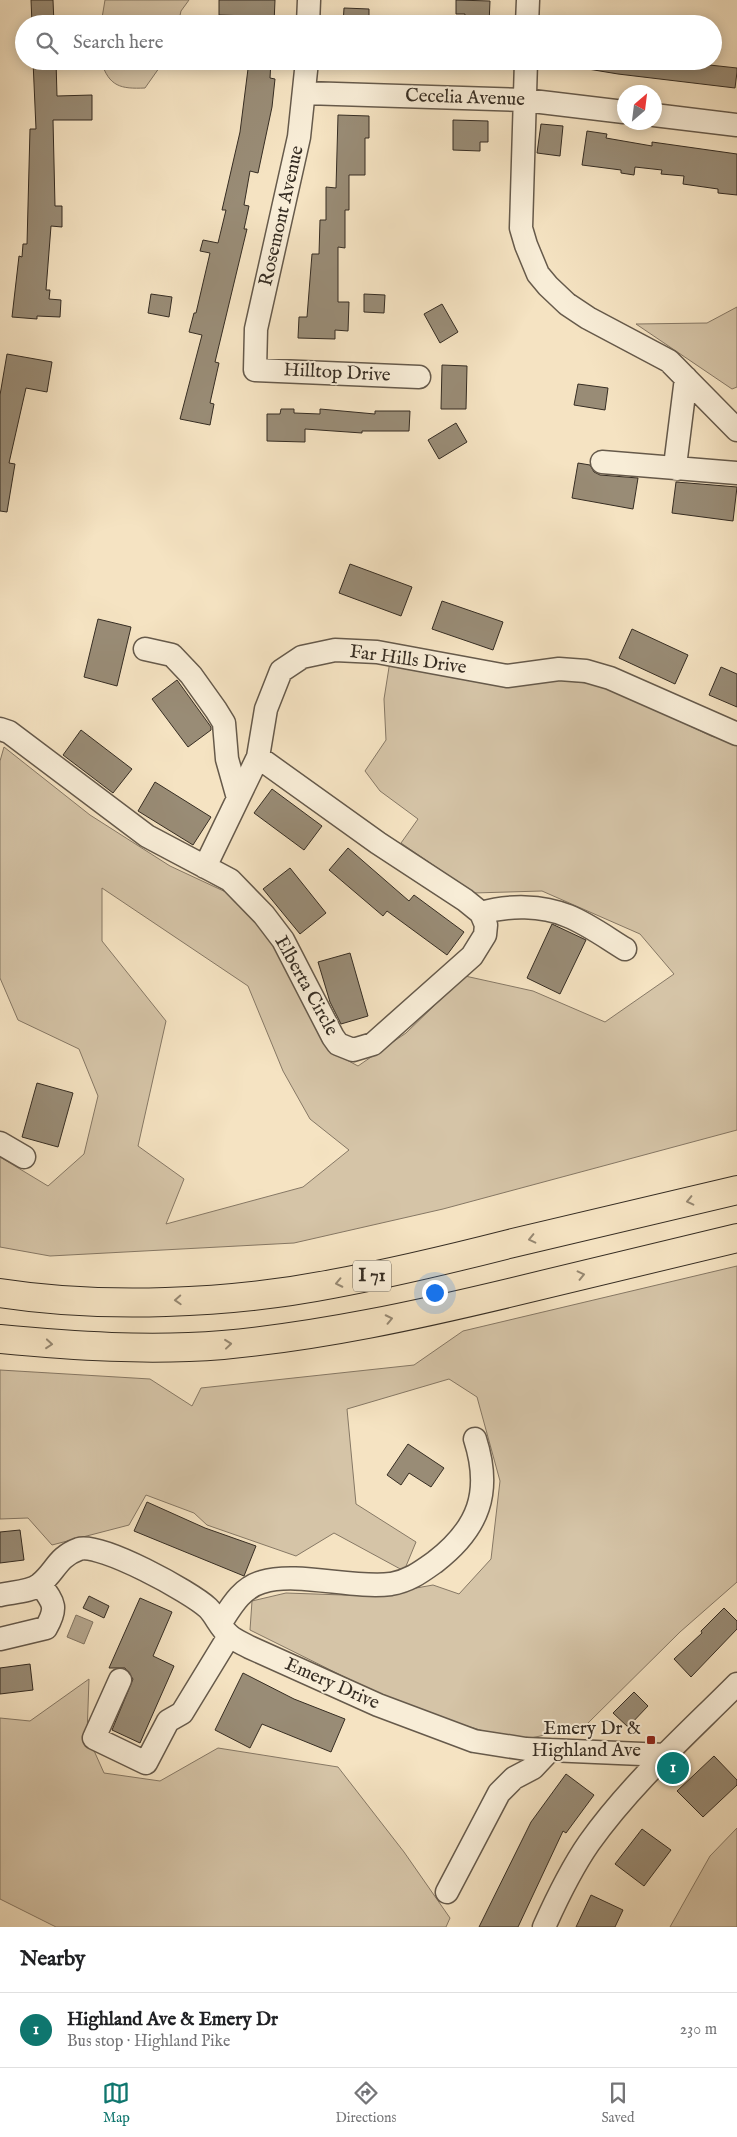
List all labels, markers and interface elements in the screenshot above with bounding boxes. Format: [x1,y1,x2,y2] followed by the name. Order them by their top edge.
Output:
[15,15,722,70] search box
[33,29,61,57] icon: search
[73,31,164,55] text: Search here
[405,84,526,112] street label: Cecelia Avenue
[617,85,662,130] north arrow
[254,143,310,289] street label: Rosemont Avenue
[283,358,391,388] street label: Hilltop Drive
[348,640,468,680] street label: Far Hills Drive
[269,932,343,1040] street label: Elberta Circle
[685,1195,694,1206] one-way arrow
[527,1233,536,1244] one-way arrow
[353,1260,391,1292] road number: I 71
[577,1270,586,1281] one-way arrow
[335,1277,343,1288] one-way arrow
[422,1280,448,1306] your location
[173,1295,181,1306] one-way arrow
[384,1315,393,1325] one-way arrow
[45,1338,53,1349] one-way arrow
[225,1339,233,1350] one-way arrow
[281,1652,383,1716] street label: Emery Drive
[532,1717,641,1763] place label: Emery Dr & Highland Ave
[645,1734,657,1746] marker: Emery Dr & Highland Ave
[657,1749,689,1787] pin: 1
[20,1946,85,1973] text: Nearby
[67,2008,278,2032] text: Highland Ave & Emery Dr
[33,2020,39,2040] text: 1
[680,2020,717,2040] text: 230 m
[67,2032,230,2052] text: Bus stop · Highland Pike
[102,2079,130,2127] tab: Map
[335,2079,396,2127] tab: Directions
[601,2079,634,2127] tab: Saved

